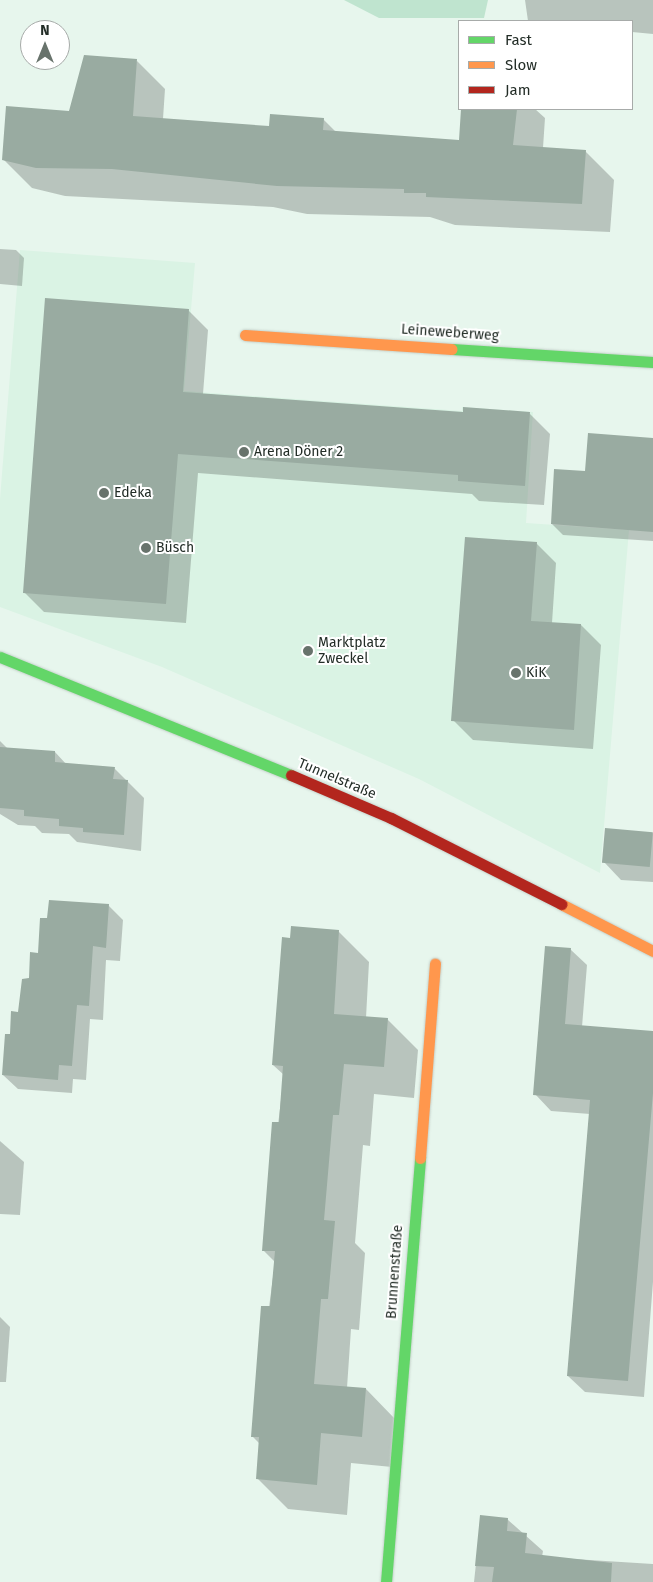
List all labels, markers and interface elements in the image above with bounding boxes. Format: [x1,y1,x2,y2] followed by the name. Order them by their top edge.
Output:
[20,20,70,70] north arrow
[458,20,633,110] legend
[40,22,50,39] text: N
[505,31,532,49] text: Fast
[505,56,537,74] text: Slow
[505,81,531,99] text: Jam
[401,321,499,345] street label: Leineweberweg
[254,444,343,460] place label: Arena Döner 2
[238,446,250,458] marker: Arena Döner 2
[114,485,152,501] place label: Edeka
[98,487,110,499] marker: Edeka
[156,540,194,556] place label: Büsch
[140,542,152,554] marker: Büsch
[318,635,385,668] place label: Marktplatz Zweckel
[302,645,314,657] marker: Marktplatz Zweckel
[526,665,546,681] place label: KiK
[510,667,522,679] marker: KiK
[296,755,378,803] street label: Tunnelstraße
[383,1224,407,1320] street label: Brunnenstraße

